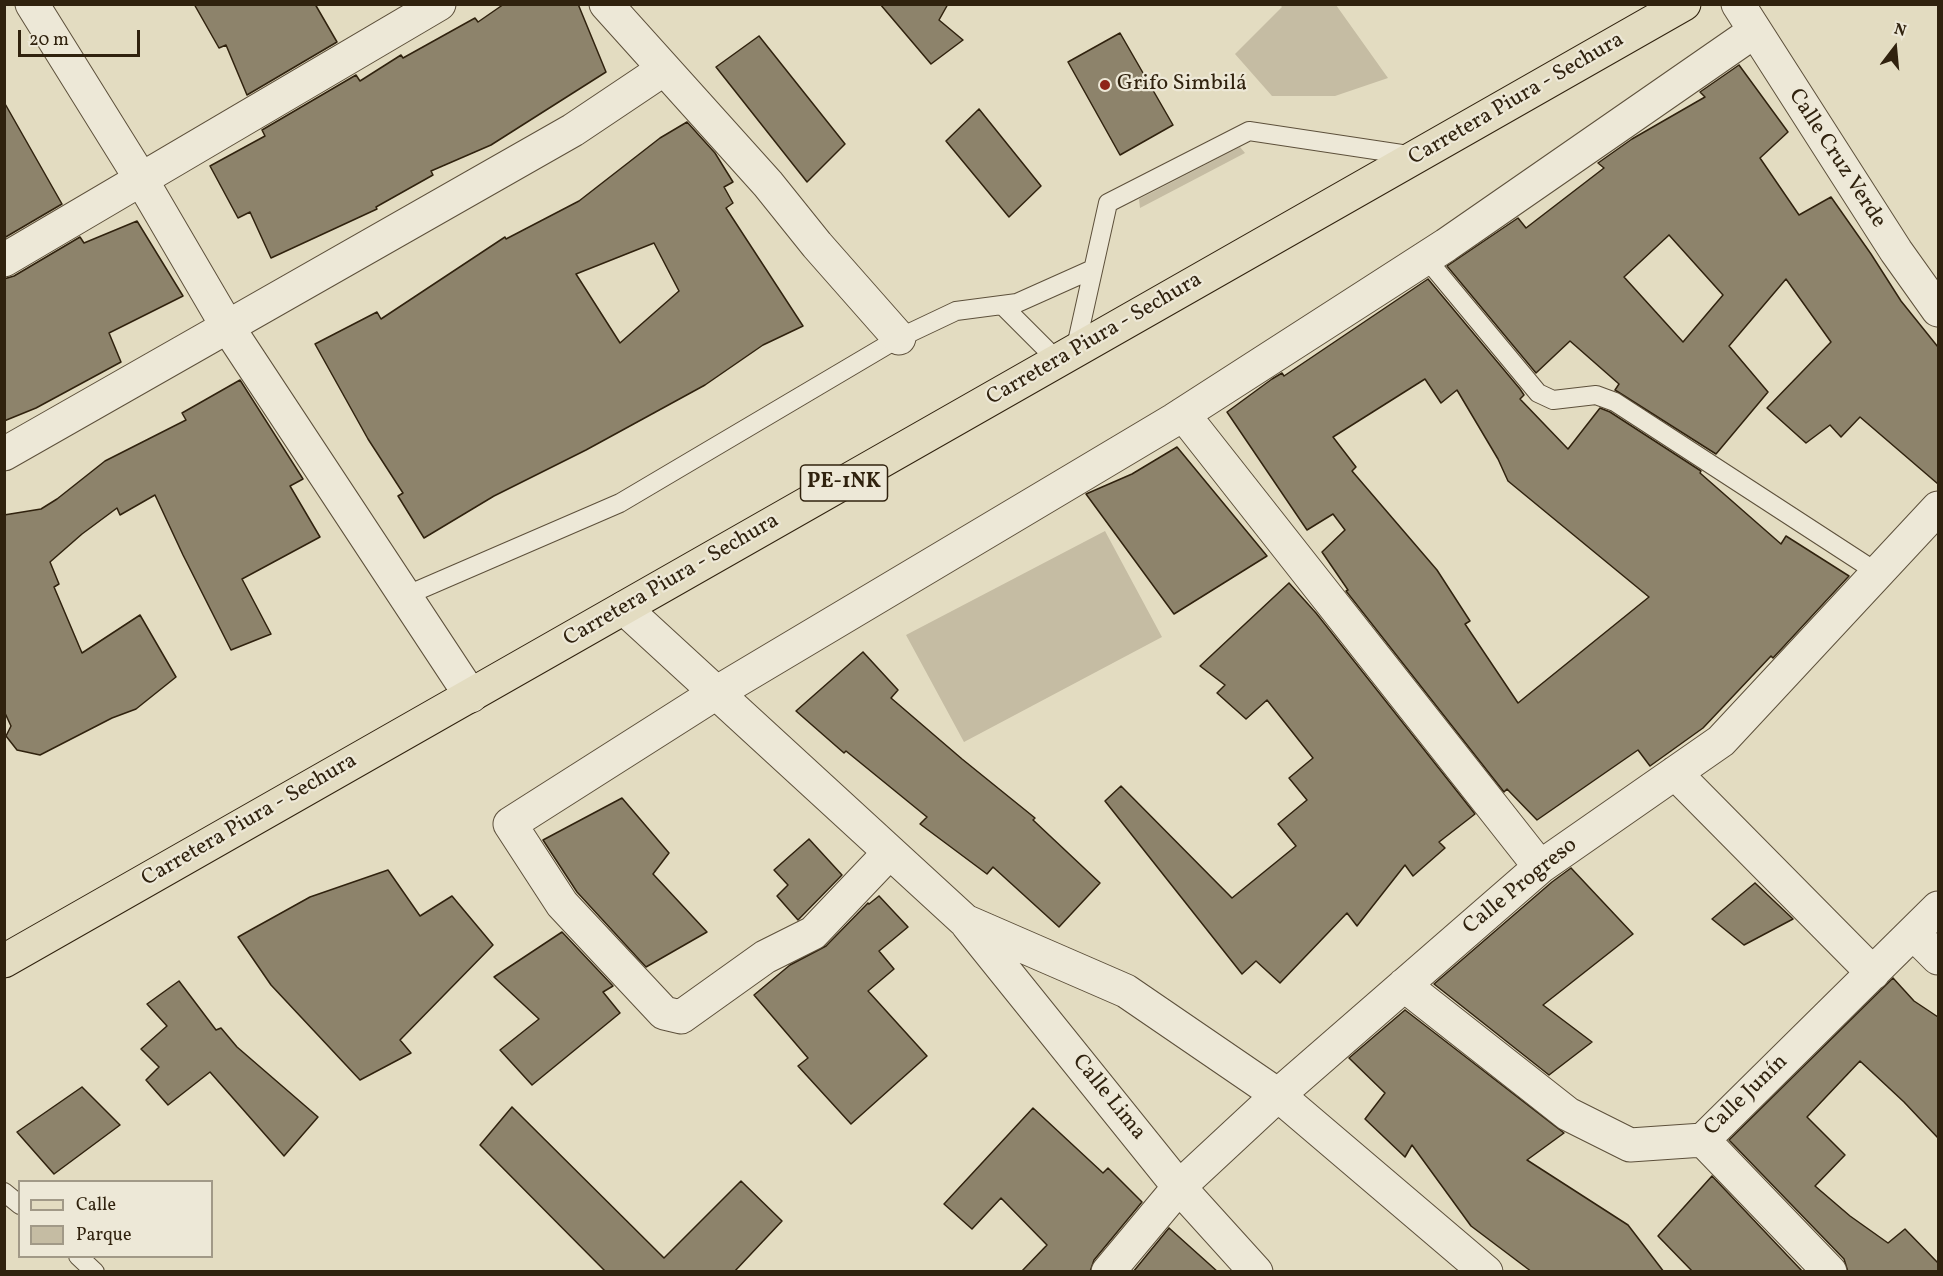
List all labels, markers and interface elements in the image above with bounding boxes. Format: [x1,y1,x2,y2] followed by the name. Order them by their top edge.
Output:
[21,18,142,56] scale bar
[1865,18,1925,78] north arrow
[1891,19,1909,43] text: N
[29,28,69,53] text: 20 m
[1405,28,1629,172] street label: Carretera Piura - Sechura
[1117,72,1247,98] place label: Grifo Simbilá
[1098,78,1112,92] marker: Grifo Simbilá
[1781,85,1891,233] street label: Calle Cruz Verde
[983,268,1207,412] street label: Carretera Piura - Sechura
[800,465,888,501] road number: PE-1NK
[560,509,784,653] street label: Carretera Piura - Sechura
[138,749,362,893] street label: Carretera Piura - Sechura
[1459,833,1583,941] street label: Calle Progreso
[1065,1050,1151,1146] street label: Calle Lima
[1700,1050,1794,1142] street label: Calle Junín
[18,1180,213,1258] legend
[76,1193,116,1218] text: Calle
[76,1223,131,1248] text: Parque

